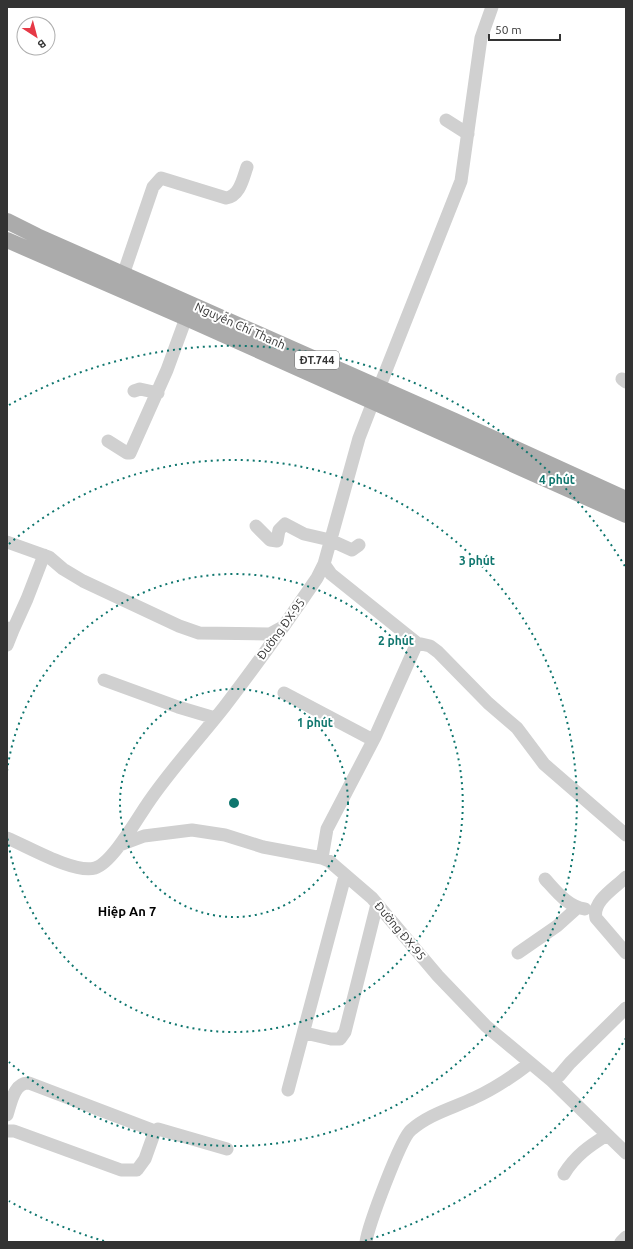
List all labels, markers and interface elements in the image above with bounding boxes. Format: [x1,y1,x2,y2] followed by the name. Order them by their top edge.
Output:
[16,16,56,56] north arrow
[489,16,560,42] scale bar
[495,23,522,36] text: 50 m
[35,37,48,51] text: B
[193,300,287,351] street label: Nguyễn Chí Thanh
[295,351,339,369] road number: ĐT.744
[539,473,575,486] text: 4 phút
[459,554,495,567] text: 3 phút
[254,596,307,662] street label: Đường ĐX-95
[378,634,414,647] text: 2 phút
[297,716,333,729] text: 1 phút
[227,796,241,810] centre of rings
[372,899,428,962] street label: Đường ĐX-95
[98,904,156,918] district label: Hiệp An 7

